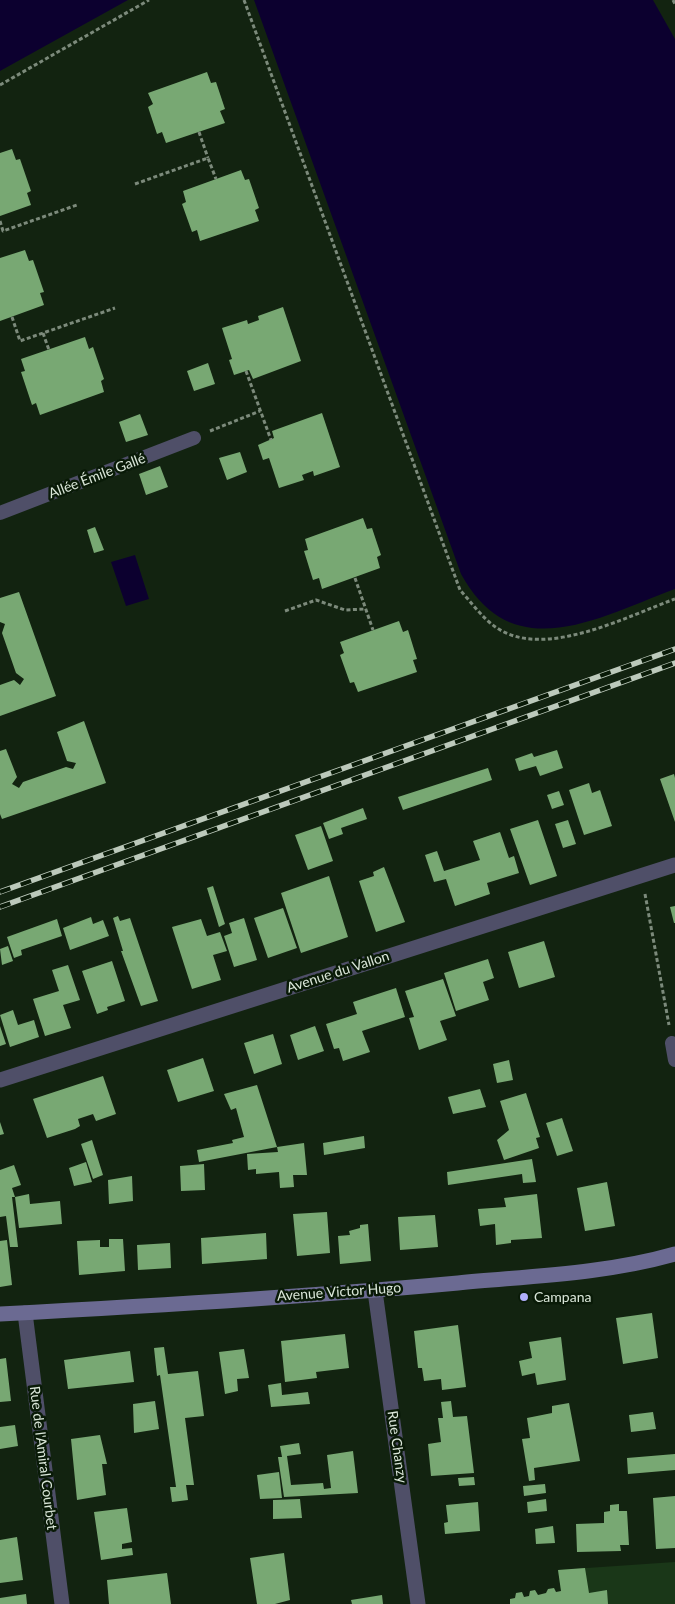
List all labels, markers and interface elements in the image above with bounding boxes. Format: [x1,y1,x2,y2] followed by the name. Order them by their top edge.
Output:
[46,450,148,502] street label: Allée Émile Gallé
[285,947,391,997] street label: Avenue du Vallon
[276,1279,402,1305] street label: Avenue Victor Hugo
[534,1289,591,1305] place label: Campana
[518,1291,530,1303] marker: Campana
[26,1385,60,1531] street label: Rue de l'Amiral Courbet
[384,1410,410,1484] street label: Rue Chanzy

